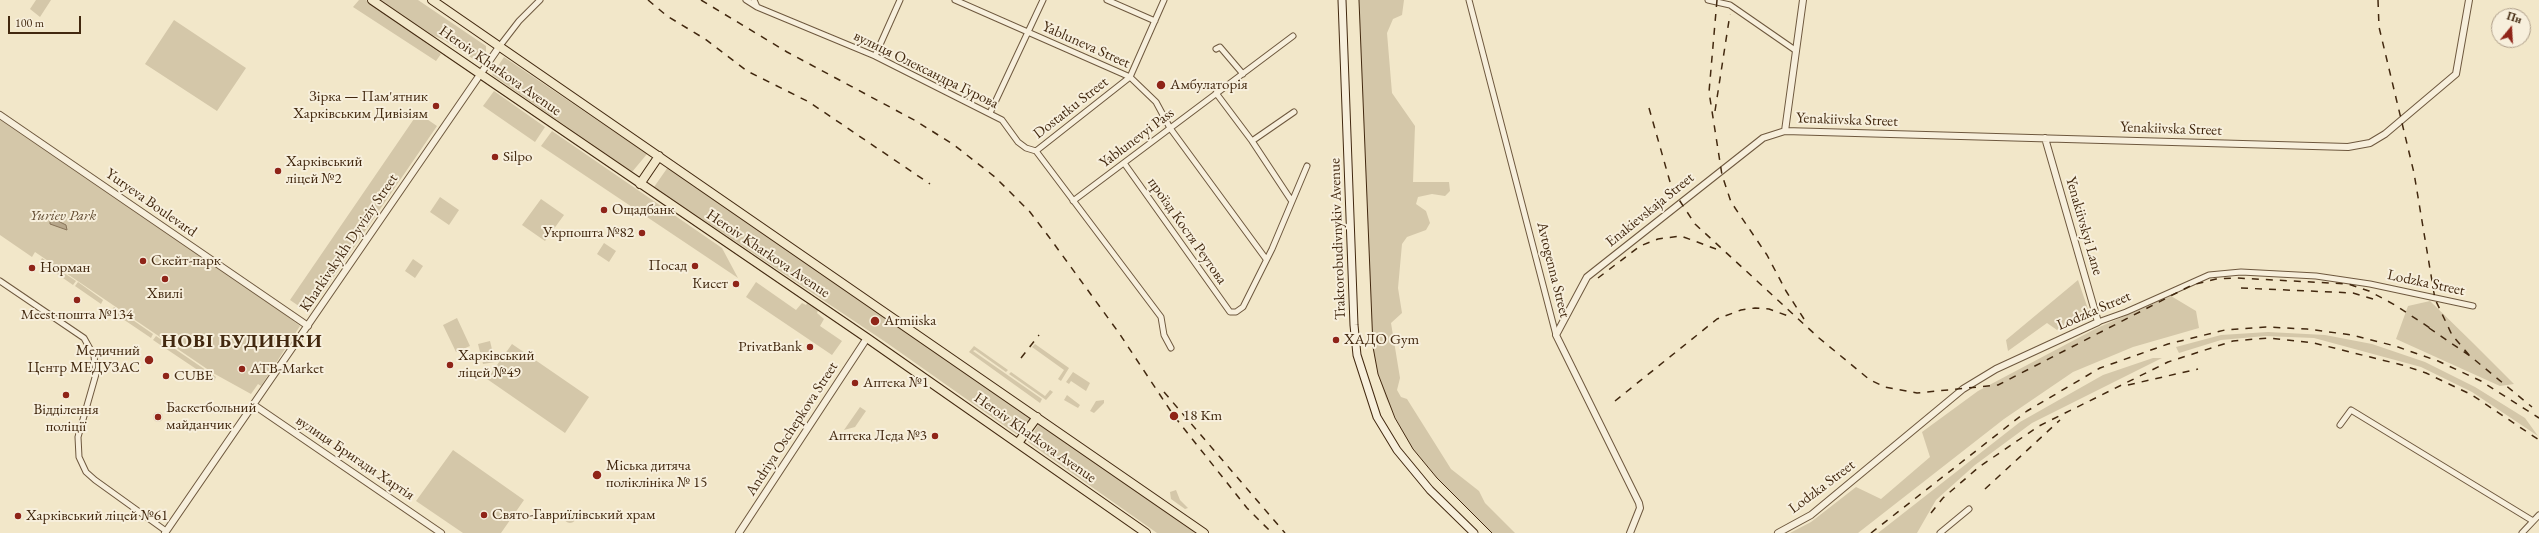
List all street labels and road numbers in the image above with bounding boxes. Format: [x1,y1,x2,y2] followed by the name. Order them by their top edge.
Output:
[1039,18,1133,72] street label: Yabluneva Street
[435,22,565,120] street label: Heroiv Kharkova Avenue
[851,27,1001,113] street label: вулиця Олександра Гурова
[1030,73,1112,143] street label: Dostatku Street
[1096,104,1178,172] street label: Yablunevyi Pass
[1796,109,1898,131] street label: Yenakiivska Street
[2120,118,2222,140] street label: Yenakiivska Street
[1326,158,1350,320] street label: Traktorobudivnykiv Avenue
[102,165,200,241] street label: Yuryeva Boulevard
[1602,169,1698,251] street label: Enakievskaja Street
[296,171,402,315] street label: Kharkivskykh Dyviziy Street
[1143,174,1231,288] street label: проїзд Костя Реутова
[2061,175,2107,277] street label: Yenakiivskyi Lane
[703,206,833,302] street label: Heroiv Kharkova Avenue
[1532,220,1574,320] street label: Avtogenna Street
[2386,266,2466,300] street label: Lodzka Street
[2054,287,2134,335] street label: Lodzka Street
[742,359,842,499] street label: Andriya Oschepkova Street
[970,389,1100,487] street label: Heroiv Kharkova Avenue
[292,412,418,504] street label: вулиця Бригади Хартія
[1785,456,1859,518] street label: Lodzka Street

